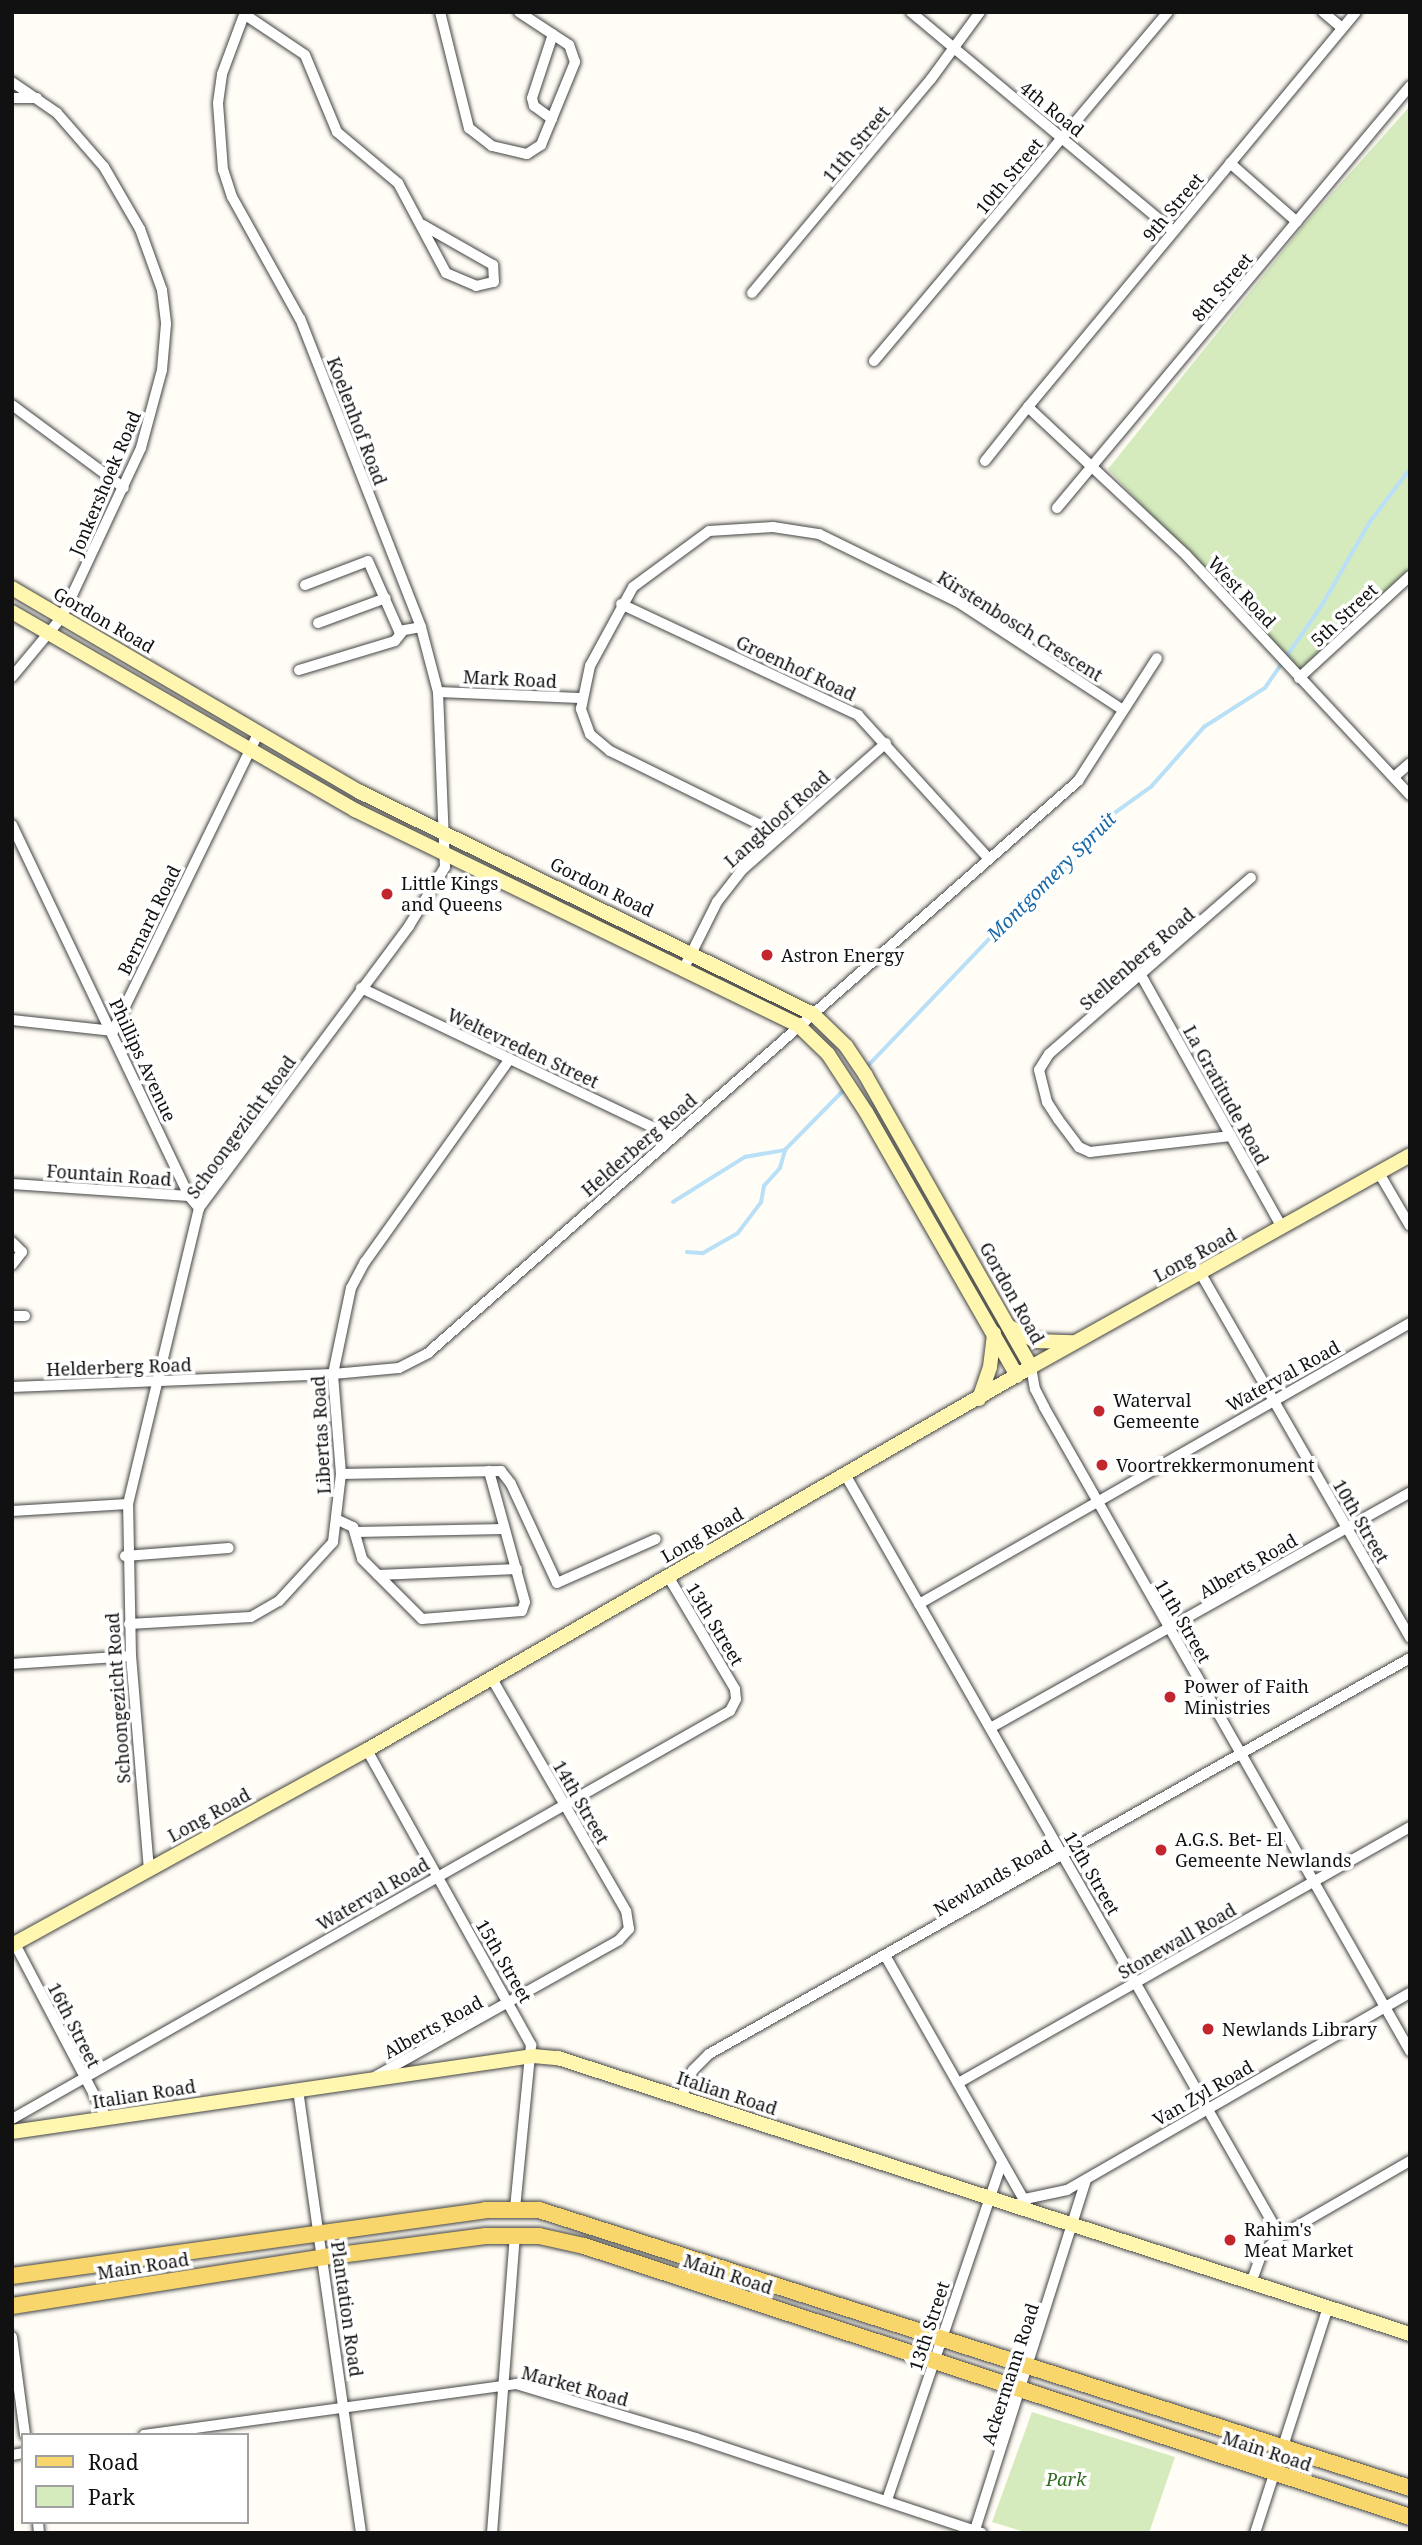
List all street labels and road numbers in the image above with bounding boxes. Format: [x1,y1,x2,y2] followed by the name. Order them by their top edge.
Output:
[1016,77,1088,141] street label: 4th Road
[818,102,894,186] street label: 11th Street
[971,134,1047,218] street label: 10th Street
[1138,168,1208,246] street label: 9th Street
[1187,248,1257,326] street label: 8th Street
[323,354,391,488] street label: Koelenhof Road
[65,408,145,558] street label: Jonkershoek Road
[1203,552,1281,632] street label: West Road
[933,566,1107,686] street label: Kirstenbosch Crescent
[1306,579,1382,651] street label: 5th Street
[50,582,158,658] street label: Gordon Road
[733,631,859,705] street label: Groenhof Road
[462,666,558,692] street label: Mark Road
[720,766,834,872] street label: Langkloof Road
[547,853,657,921] street label: Gordon Road
[113,862,185,978] street label: Bernard Road
[1075,903,1199,1015] street label: Stellenberg Road
[105,995,181,1125] street label: Phillips Avenue
[444,1003,602,1093] street label: Weltevreden Street
[1179,1022,1273,1168] street label: La Gratitude Road
[182,1051,300,1203] street label: Schoongezicht Road
[577,1089,701,1201] street label: Helderberg Road
[46,1160,172,1190] street label: Fountain Road
[1150,1224,1240,1286] street label: Long Road
[975,1238,1049,1348] street label: Gordon Road
[1223,1336,1343,1416] street label: Waterval Road
[46,1354,192,1380] street label: Helderberg Road
[307,1375,335,1495] street label: Libertas Road
[1328,1475,1394,1567] street label: 10th Street
[657,1503,747,1567] street label: Long Road
[1195,1529,1301,1603] street label: Alberts Road
[1150,1575,1216,1667] street label: 11th Street
[682,1579,748,1669] street label: 13th Street
[101,1612,135,1784] street label: Schoongezicht Road
[548,1756,614,1848] street label: 14th Street
[164,1784,254,1846] street label: Long Road
[1059,1827,1125,1919] street label: 12th Street
[930,1835,1056,1921] street label: Newlands Road
[313,1853,433,1935] street label: Waterval Road
[1114,1898,1240,1984] street label: Stonewall Road
[471,1915,537,2007] street label: 15th Street
[43,1979,105,2071] street label: 16th Street
[380,1991,486,2063] street label: Alberts Road
[1149,2056,1257,2130] street label: Van Zyl Road
[674,2067,780,2119] street label: Italian Road
[91,2075,197,2113] street label: Italian Road
[327,2240,367,2378] street label: Plantation Road
[96,2248,190,2284] street label: Main Road
[681,2249,775,2299] street label: Main Road
[904,2279,954,2373] street label: 13th Street
[977,2300,1043,2448] street label: Ackermann Road
[519,2361,631,2411] street label: Market Road
[1220,2426,1314,2476] street label: Main Road

